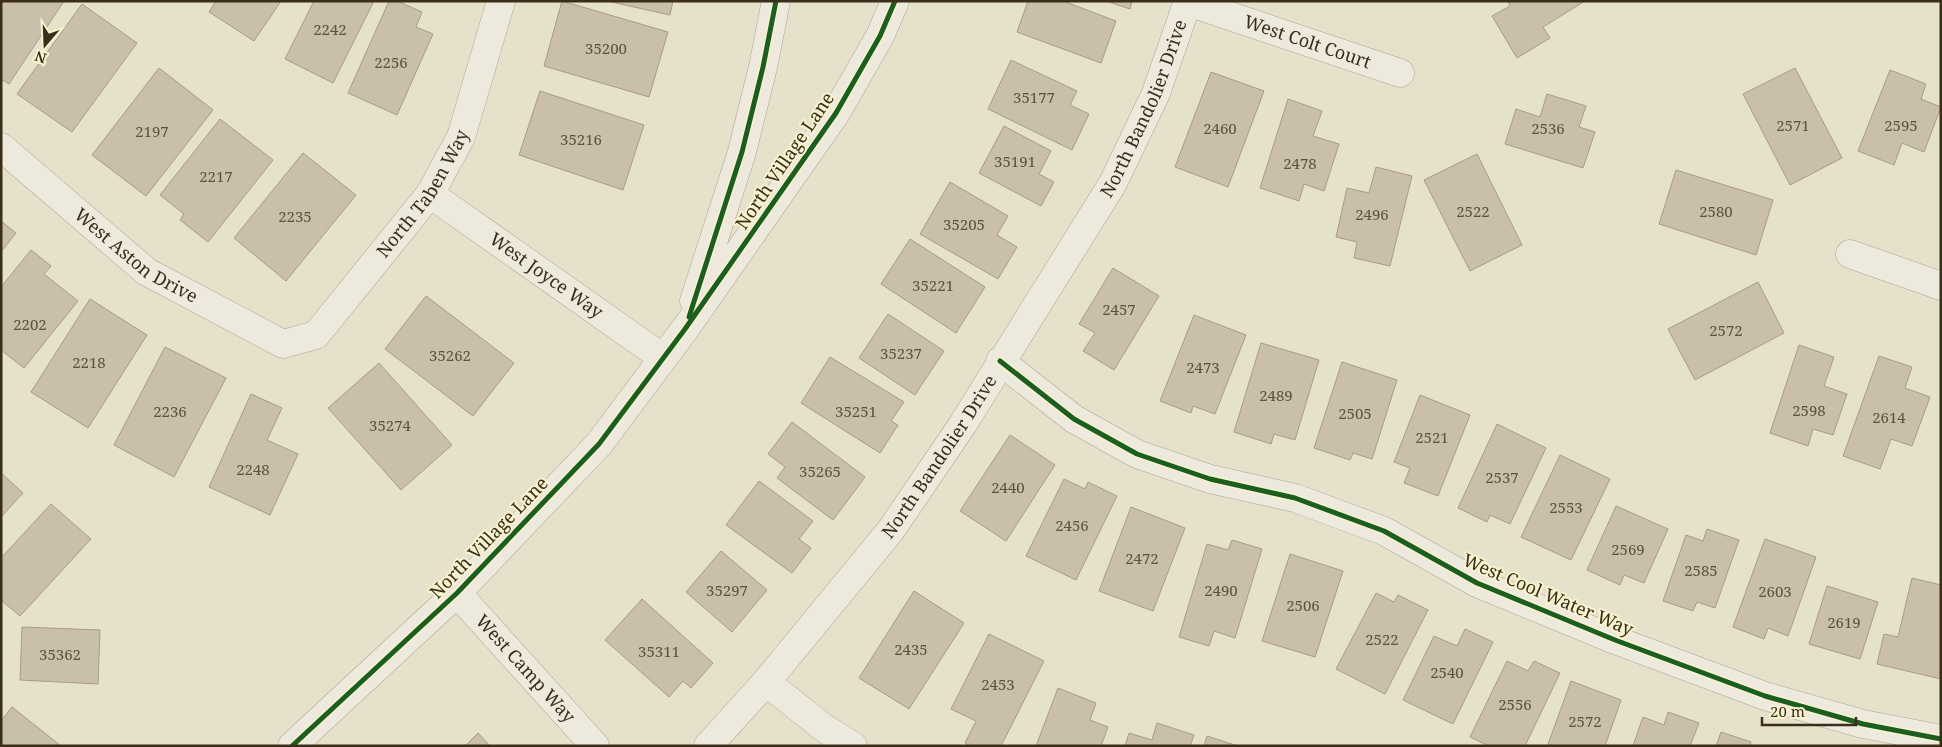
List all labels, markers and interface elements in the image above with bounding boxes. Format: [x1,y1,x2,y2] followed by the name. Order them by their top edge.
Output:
[1241,9,1374,73] street label: West Colt Court
[1094,16,1192,202] street label: North Bandolier Drive
[313,19,347,39] house number: 2242
[20,20,70,70] north arrow
[585,38,627,58] house number: 35200
[32,47,49,69] text: N
[374,52,408,72] house number: 2256
[729,87,839,234] street label: North Village Lane
[1013,87,1055,107] house number: 35177
[1776,115,1810,135] house number: 2571
[1884,115,1918,135] house number: 2595
[1203,118,1237,138] house number: 2460
[1531,118,1565,138] house number: 2536
[135,121,169,141] house number: 2197
[370,126,474,262] street label: North Taben Way
[560,129,602,149] house number: 35216
[994,151,1036,171] house number: 35191
[1283,153,1317,173] house number: 2478
[199,166,233,186] house number: 2217
[1456,201,1490,221] house number: 2522
[1699,201,1733,221] house number: 2580
[70,202,202,308] street label: West Aston Drive
[1355,204,1389,224] house number: 2496
[278,206,312,226] house number: 2235
[943,214,985,234] house number: 35205
[485,227,609,324] street label: West Joyce Way
[912,275,954,295] house number: 35221
[1102,299,1136,319] house number: 2457
[13,314,47,334] house number: 2202
[1709,320,1743,340] house number: 2572
[880,343,922,363] house number: 35237
[429,345,471,365] house number: 35262
[72,352,106,372] house number: 2218
[1186,357,1220,377] house number: 2473
[876,370,1002,543] street label: North Bandolier Drive
[1259,385,1293,405] house number: 2489
[1792,400,1826,420] house number: 2598
[153,401,187,421] house number: 2236
[835,401,877,421] house number: 35251
[1338,403,1372,423] house number: 2505
[1872,407,1906,427] house number: 2614
[369,415,412,435] house number: 35274
[1415,427,1449,447] house number: 2521
[236,459,270,479] house number: 2248
[799,461,841,481] house number: 35265
[1485,467,1519,487] house number: 2537
[424,471,553,603] street label: North Village Lane
[991,477,1025,497] house number: 2440
[1549,497,1583,517] house number: 2553
[1055,515,1089,535] house number: 2456
[1611,539,1645,559] house number: 2569
[1459,547,1638,641] street label: West Cool Water Way
[1125,548,1159,568] house number: 2472
[1684,560,1718,580] house number: 2585
[706,580,748,600] house number: 35297
[1204,580,1238,600] house number: 2490
[1758,581,1792,601] house number: 2603
[1286,595,1320,615] house number: 2506
[471,609,582,728] street label: West Camp Way
[1827,612,1861,632] house number: 2619
[1365,629,1399,649] house number: 2522
[894,639,928,659] house number: 2435
[638,641,680,661] house number: 35311
[39,644,81,664] house number: 35362
[1430,662,1464,682] house number: 2540
[981,674,1015,694] house number: 2453
[1498,694,1532,714] house number: 2556
[1762,694,1856,726] scale bar
[1770,701,1805,721] text: 20 m
[1568,711,1602,731] house number: 2572

